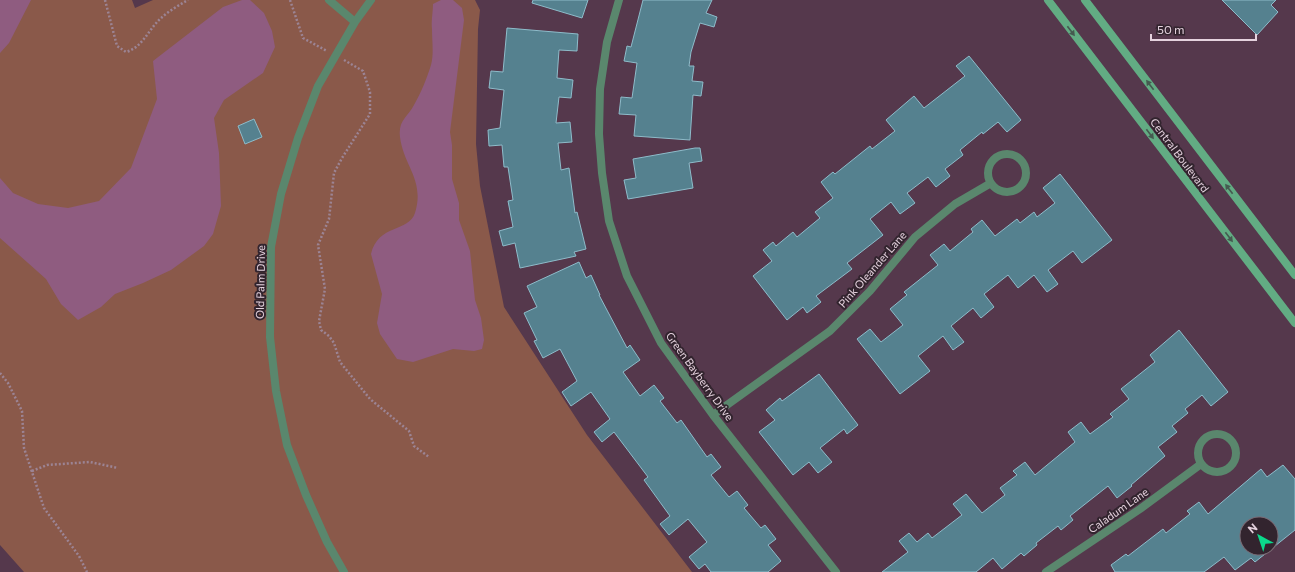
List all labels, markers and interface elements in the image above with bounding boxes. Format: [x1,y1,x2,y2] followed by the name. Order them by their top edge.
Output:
[1151,16,1256,42] scale bar
[1157,22,1185,36] text: 50 m
[1067,26,1075,36] one-way arrow
[1146,80,1154,91] one-way arrow
[1148,115,1212,195] street label: Central Boulevard
[1146,129,1155,140] one-way arrow
[1225,183,1233,194] one-way arrow
[835,228,909,310] street label: Pink Oleander Lane
[1225,232,1234,243] one-way arrow
[253,245,267,319] street label: Old Palm Drive
[664,329,737,423] street label: Green Bayberry Drive
[1086,484,1151,535] street label: Caladum Lane
[1239,516,1279,556] north arrow
[1245,520,1260,536] text: N

